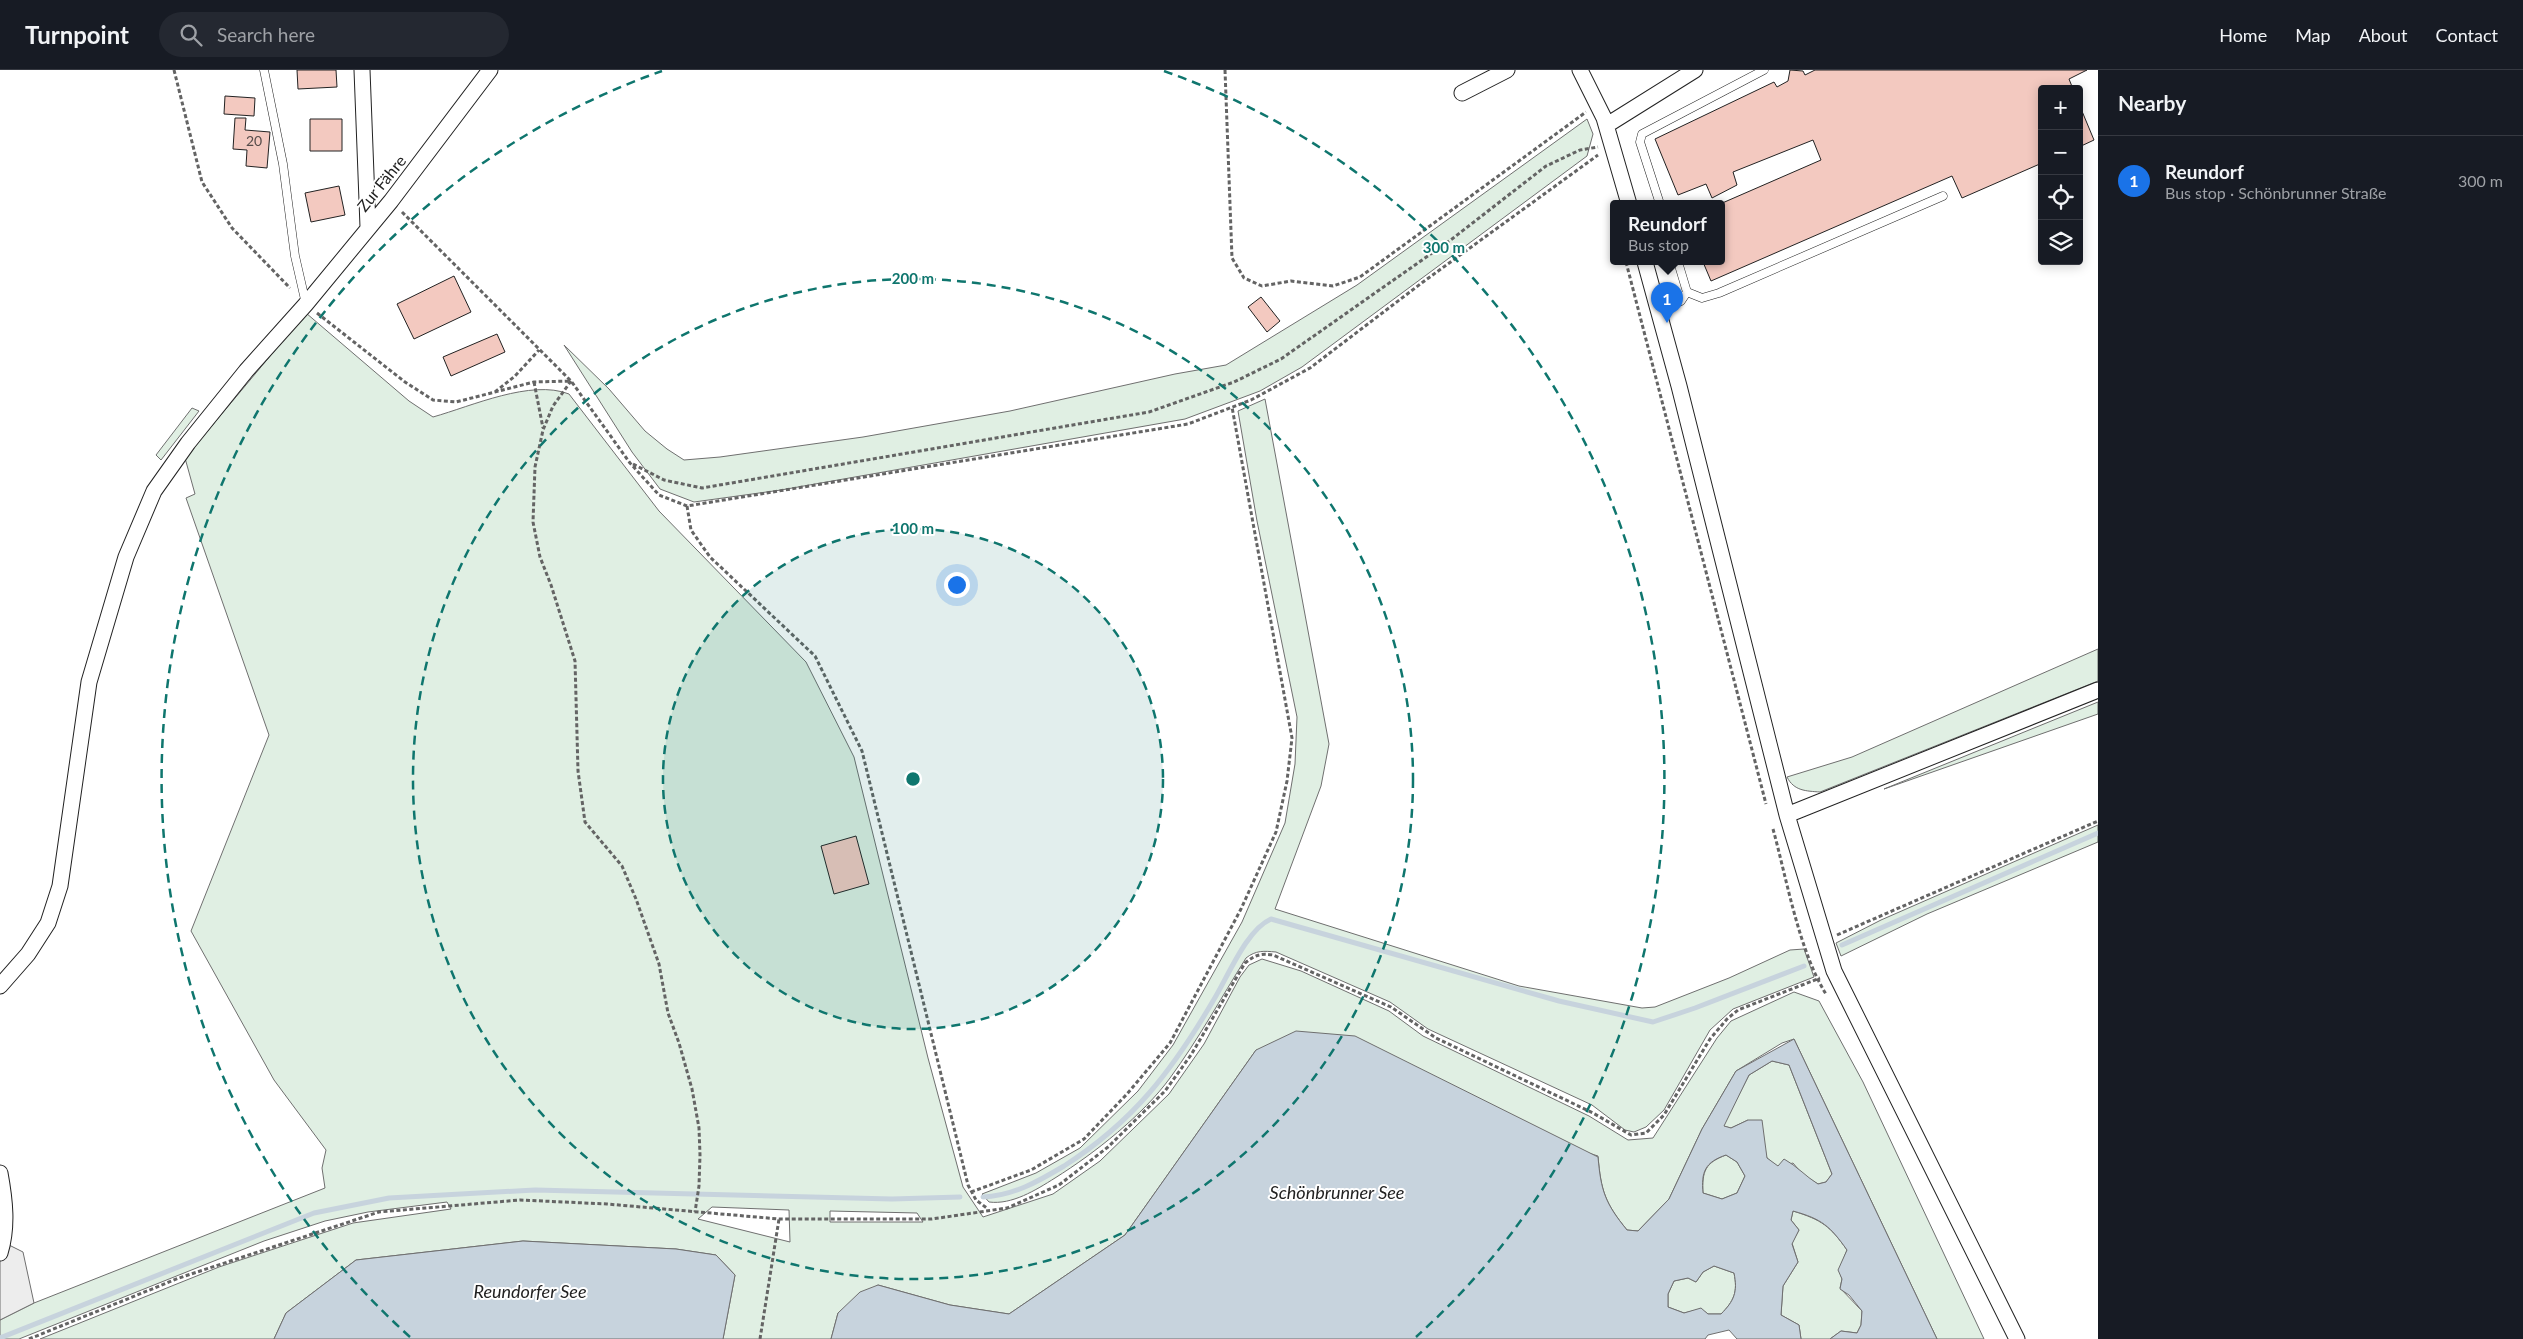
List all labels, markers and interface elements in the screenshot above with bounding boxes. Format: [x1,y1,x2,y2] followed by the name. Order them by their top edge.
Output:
[159,12,509,57] search box
[25,20,129,49] text: Turnpoint
[177,21,205,49] icon: search
[217,23,315,46] text: Search here
[2219,24,2267,46] text: Home
[2295,24,2331,46] text: Map
[2359,24,2408,46] text: About
[2436,24,2498,46] text: Contact
[2038,85,2083,265] map controls
[2038,85,2083,130] button: +
[2118,90,2186,115] text: Nearby
[2038,130,2083,175] button: −
[246,132,262,149] house number: 20
[353,151,409,215] street label: Zur Fähre
[2165,160,2244,183] text: Reundorf
[2129,171,2139,190] text: 1
[2458,171,2503,190] text: 300 m
[2038,175,2083,220] button: locate
[2165,183,2386,202] text: Bus stop · Schönbrunner Straße
[1610,200,1725,265] popup
[1628,212,1707,235] text: Reundorf
[2038,220,2083,265] button: layers
[1628,235,1689,254] text: Bus stop
[1423,238,1465,256] text: 300 m
[892,269,934,287] text: 200 m
[1651,282,1683,323] pin: 1
[892,519,934,537] text: 100 m
[944,572,970,598] your location
[904,770,922,788] centre of rings
[1270,1181,1404,1203] water label: Schönbrunner See
[473,1280,587,1302] water label: Reundorfer See

